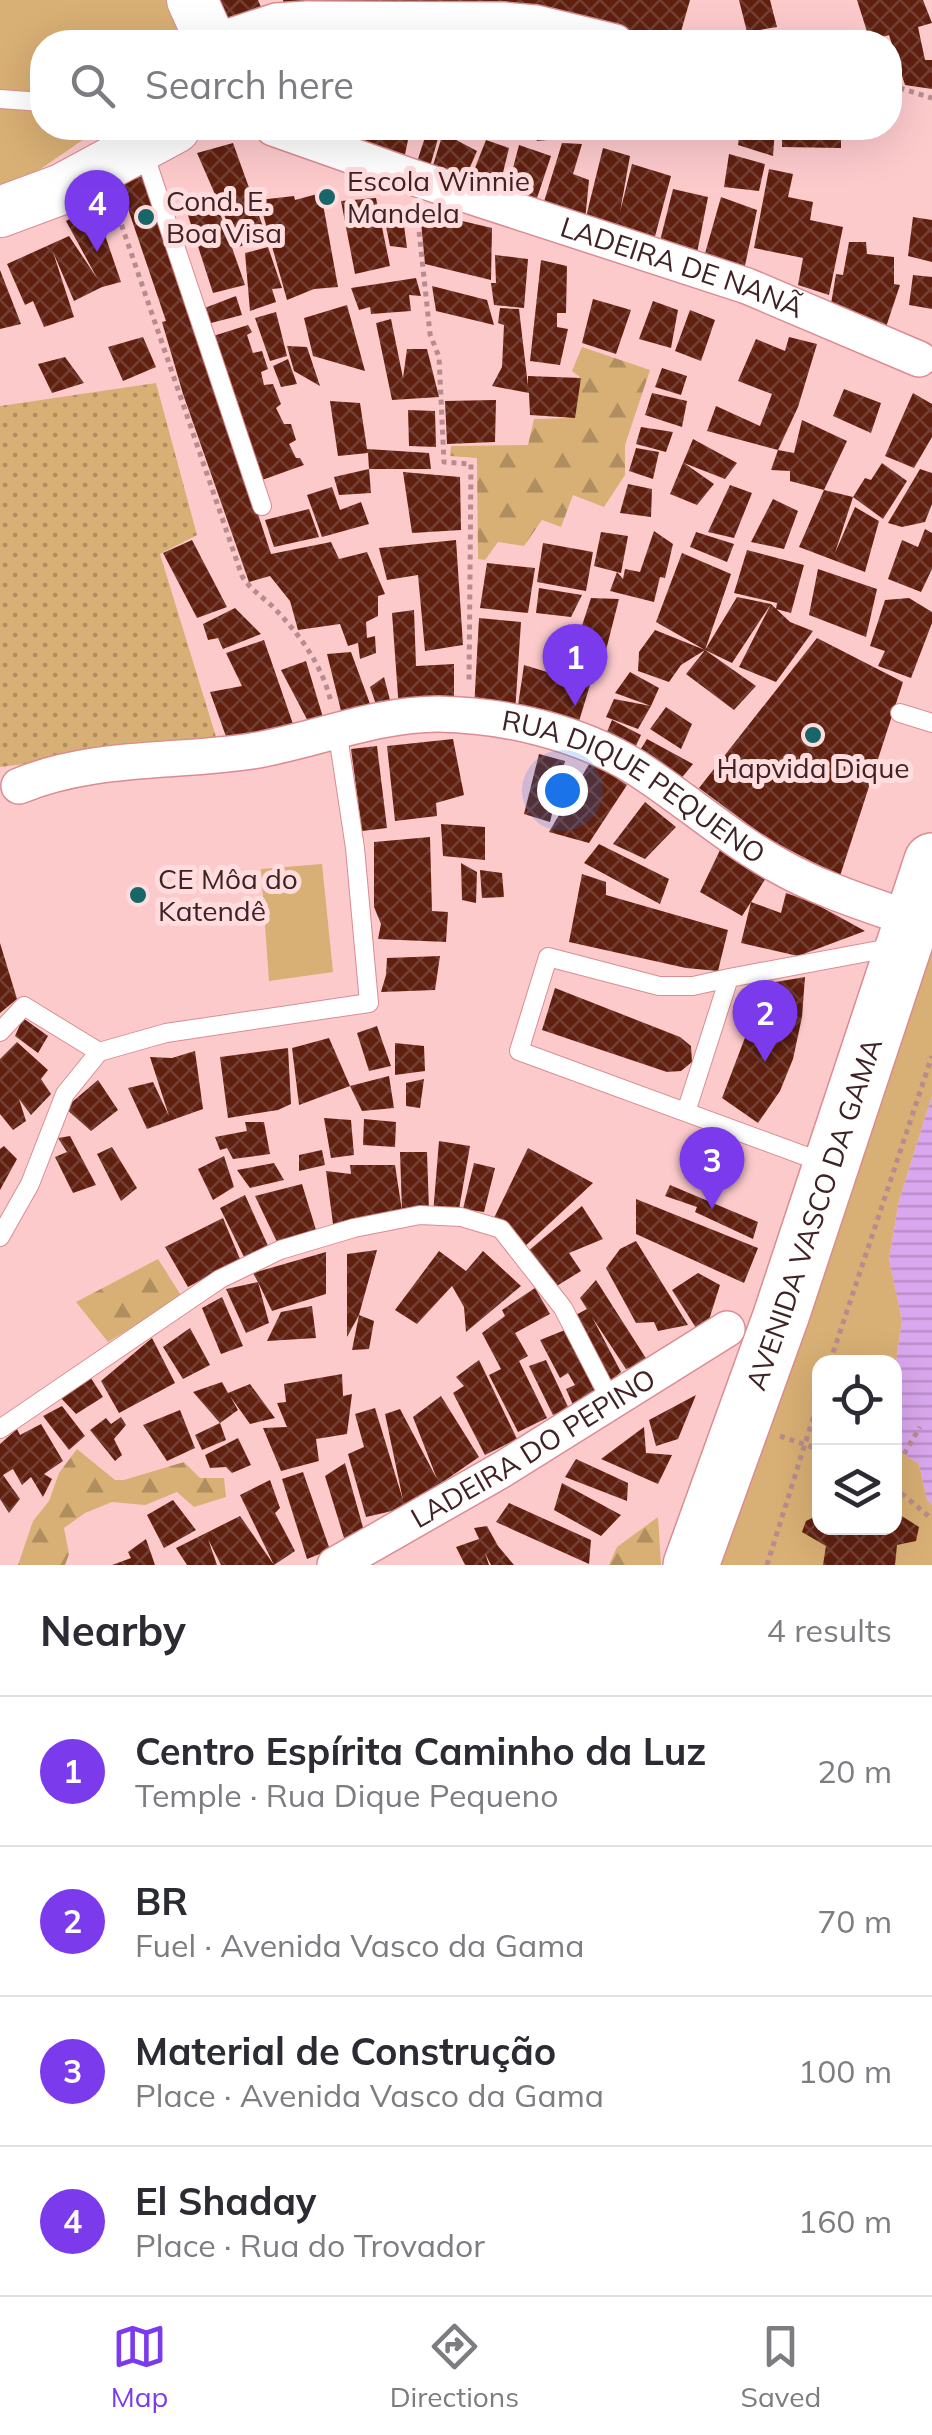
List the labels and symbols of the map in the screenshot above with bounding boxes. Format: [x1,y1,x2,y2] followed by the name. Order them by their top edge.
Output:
[347,163,530,230] place label: Escola Winnie Mandela
[64,170,130,252] pin: 4
[166,183,282,250] place label: Cond. E. Boa Visa
[316,186,338,208] marker: Escola Winnie Mandela
[135,206,157,228] marker: Cond. E. Boa Visa
[556,209,809,325] street label: LADEIRA DE NANÃ
[542,624,608,706] pin: 1
[499,702,772,871] street label: RUA DIQUE PEQUENO
[802,724,824,746] marker: Hapvida Dique
[716,750,910,785] place label: Hapvida Dique
[537,765,588,816] your location
[158,861,298,928] place label: CE Môa do Katendê
[127,884,149,906] marker: CE Môa do Katendê
[732,980,798,1062] pin: 2
[738,1033,889,1395] street label: AVENIDA VASCO DA GAMA
[680,1126,744,1209] pin: 3
[404,1360,661,1535] street label: LADEIRA DO PEPINO

